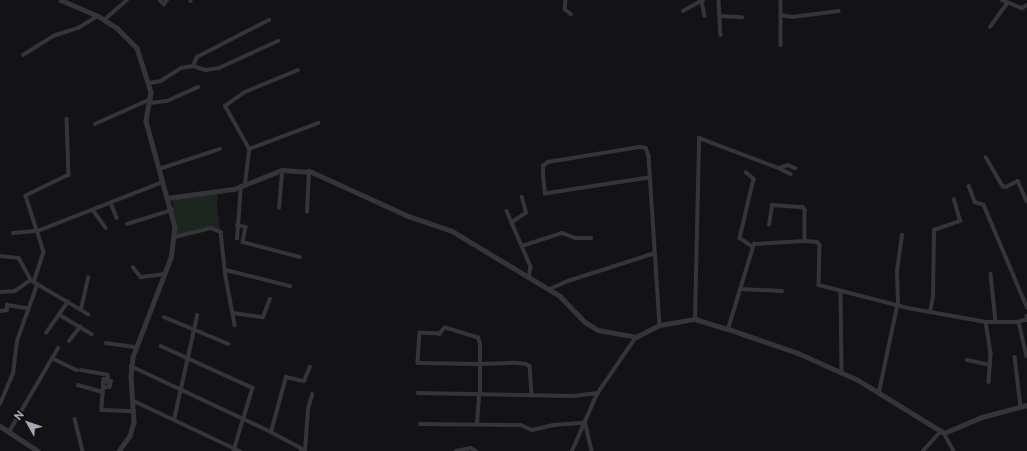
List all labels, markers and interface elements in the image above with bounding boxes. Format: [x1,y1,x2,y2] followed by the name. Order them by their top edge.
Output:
[8,403,48,443] north arrow
[11,408,26,422] text: N

